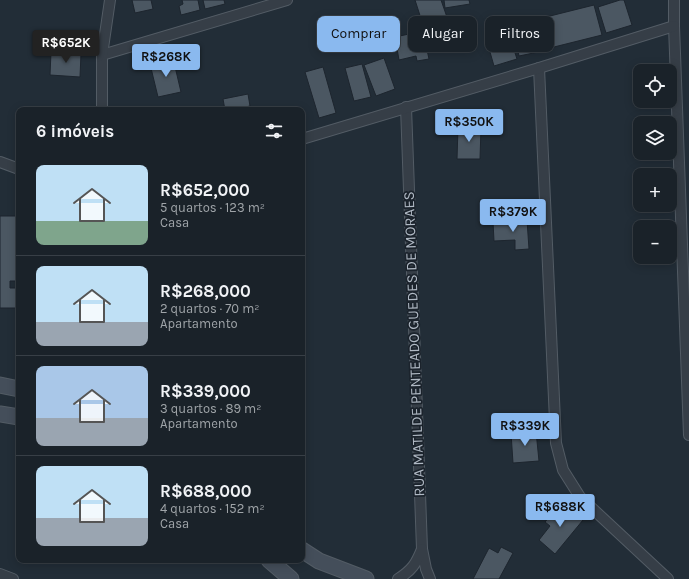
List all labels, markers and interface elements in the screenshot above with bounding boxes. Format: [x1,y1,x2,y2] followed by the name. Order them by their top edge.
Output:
[317,16,400,52] chip: Comprar
[408,16,477,52] chip: Alugar
[485,16,554,52] chip: Filtros
[33,30,99,64] pin: R$652K
[41,35,91,50] text: R$652K
[133,44,199,78] pin: R$268K
[141,49,191,64] text: R$268K
[633,64,677,264] map controls
[633,64,677,108] button: locate
[436,109,502,143] pin: R$350K
[444,114,494,129] text: R$350K
[633,116,677,160] button: layers
[263,120,285,142] icon: filters
[36,121,114,141] text: 6 imóveis
[633,168,677,212] button: +
[160,180,250,200] text: R$652,000
[68,181,116,229] icon: home
[400,191,428,497] street label: RUA MATILDE PENTEADO GUEDES DE MORAES
[480,199,546,233] pin: R$379K
[160,200,265,215] text: 5 quartos · 123 m²
[489,204,537,219] text: R$379K
[160,215,189,230] text: Casa
[633,220,677,264] button: −
[160,281,251,301] text: R$268,000
[68,282,116,330] icon: home
[160,301,260,316] text: 2 quartos · 70 m²
[160,316,238,331] text: Apartamento
[160,381,251,401] text: R$339,000
[68,382,116,430] icon: home
[160,401,261,416] text: 3 quartos · 89 m²
[492,413,558,447] pin: R$339K
[160,416,238,431] text: Apartamento
[500,418,550,433] text: R$339K
[160,481,252,501] text: R$688,000
[68,482,116,530] icon: home
[527,494,593,528] pin: R$688K
[535,499,585,514] text: R$688K
[160,501,265,516] text: 4 quartos · 152 m²
[160,516,189,531] text: Casa

